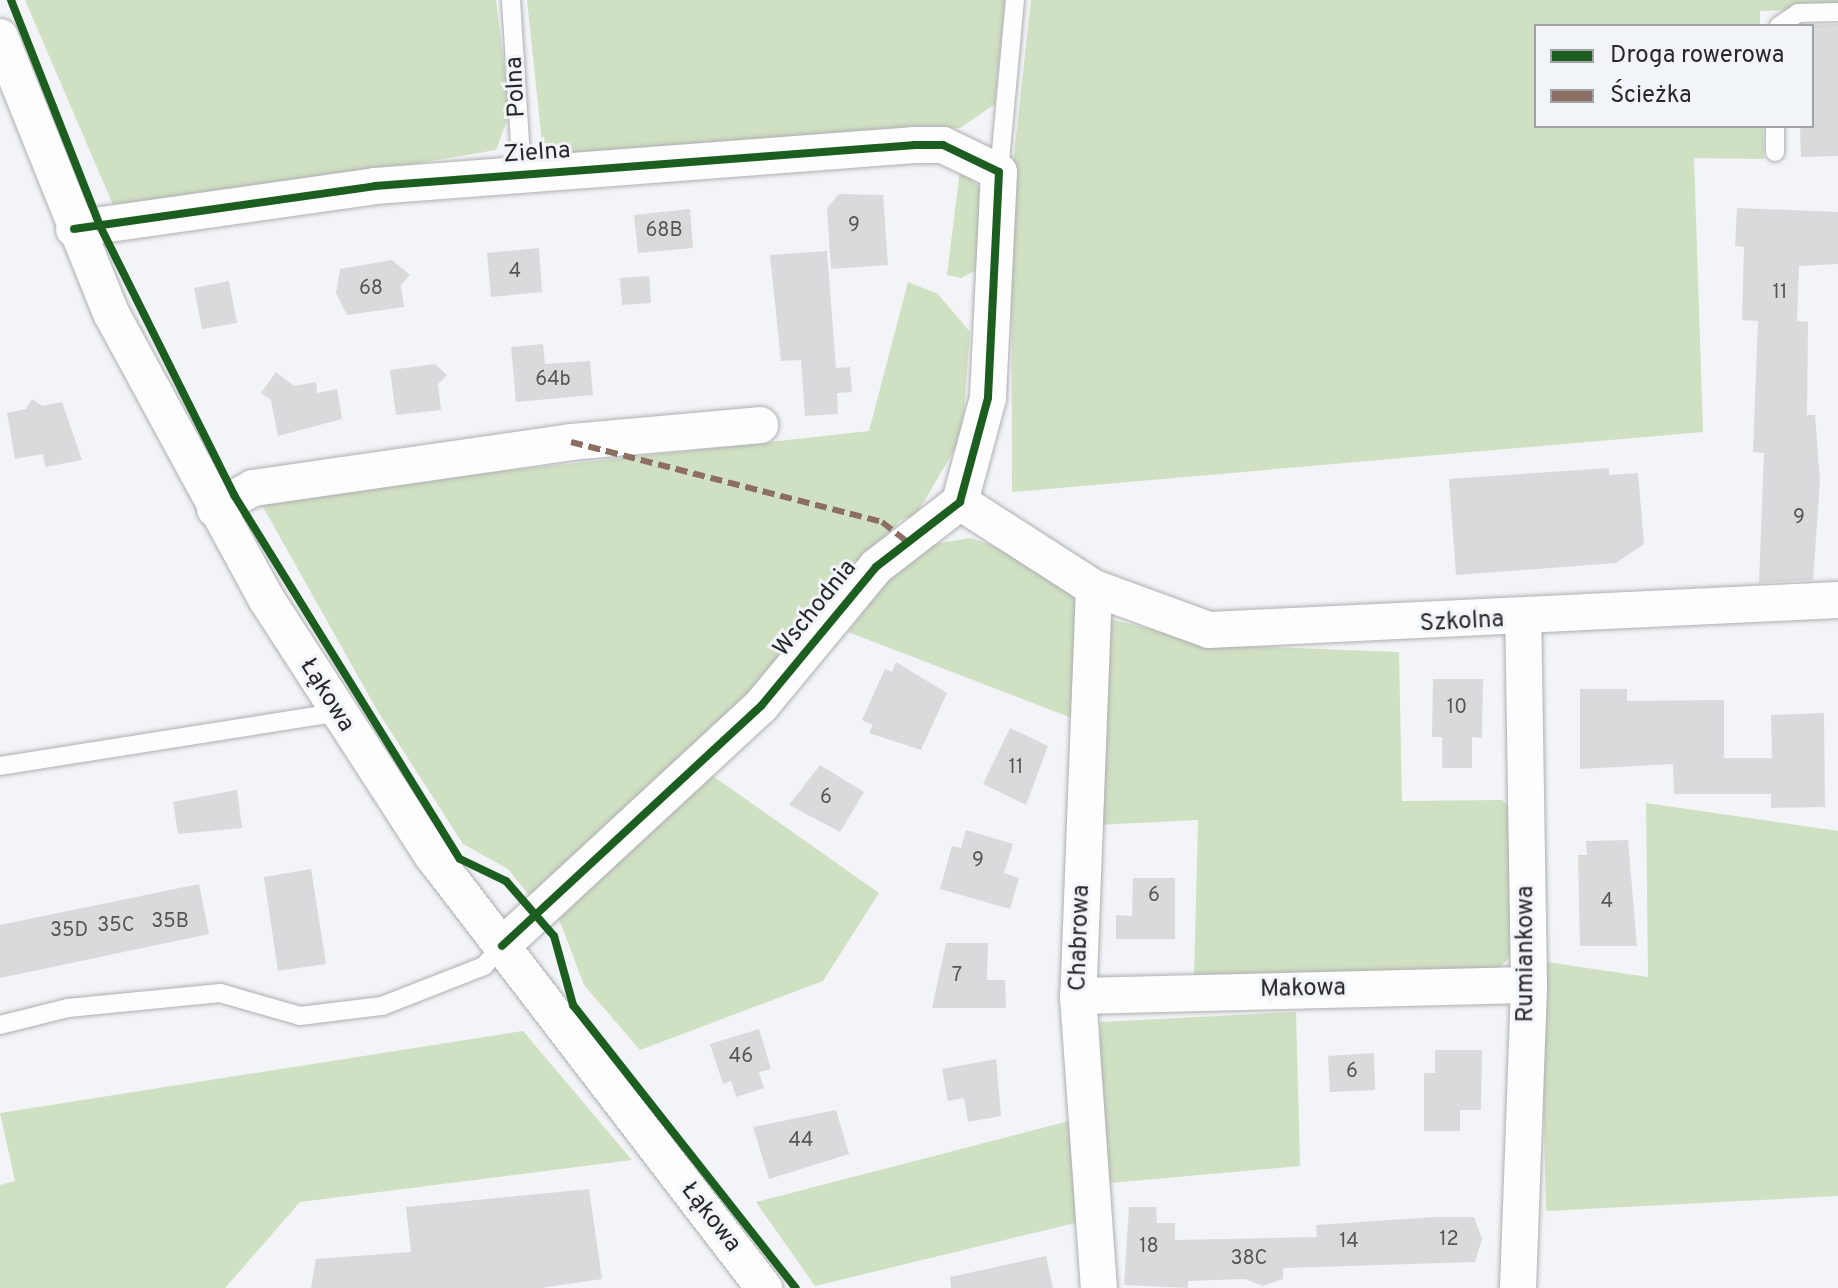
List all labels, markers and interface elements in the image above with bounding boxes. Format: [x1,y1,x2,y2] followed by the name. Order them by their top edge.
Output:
[1534,24,1814,128] legend
[1610,41,1784,71] text: Droga rowerowa
[501,56,533,118] street label: Polna
[1610,81,1692,111] text: Ścieżka
[503,137,571,171] street label: Zielna
[848,214,860,238] house number: 9
[645,219,683,243] house number: 68B
[509,260,521,284] house number: 4
[359,277,383,301] house number: 68
[1773,281,1787,305] house number: 11
[535,368,571,392] house number: 64b
[1793,506,1805,530] house number: 9
[768,555,864,663] street label: Wschodnia
[1419,606,1505,640] street label: Szkolna
[292,654,360,738] street label: Łąkowa
[1447,696,1467,720] house number: 10
[1009,756,1023,780] house number: 11
[820,786,832,810] house number: 6
[972,849,984,873] house number: 9
[1065,884,1097,992] street label: Chabrowa
[1148,884,1160,908] house number: 6
[1513,886,1541,1022] street label: Rumiankowa
[1601,890,1613,914] house number: 4
[151,910,189,934] house number: 35B
[97,914,135,938] house number: 35C
[50,919,88,943] house number: 35D
[952,964,962,988] house number: 7
[1260,975,1346,1005] street label: Makowa
[729,1045,753,1069] house number: 46
[1346,1060,1358,1084] house number: 6
[789,1129,813,1153] house number: 44
[674,1177,746,1259] street label: Łąkowa
[1439,1228,1459,1252] house number: 12
[1339,1230,1359,1254] house number: 14
[1139,1235,1159,1259] house number: 18
[1231,1247,1267,1271] house number: 38C

